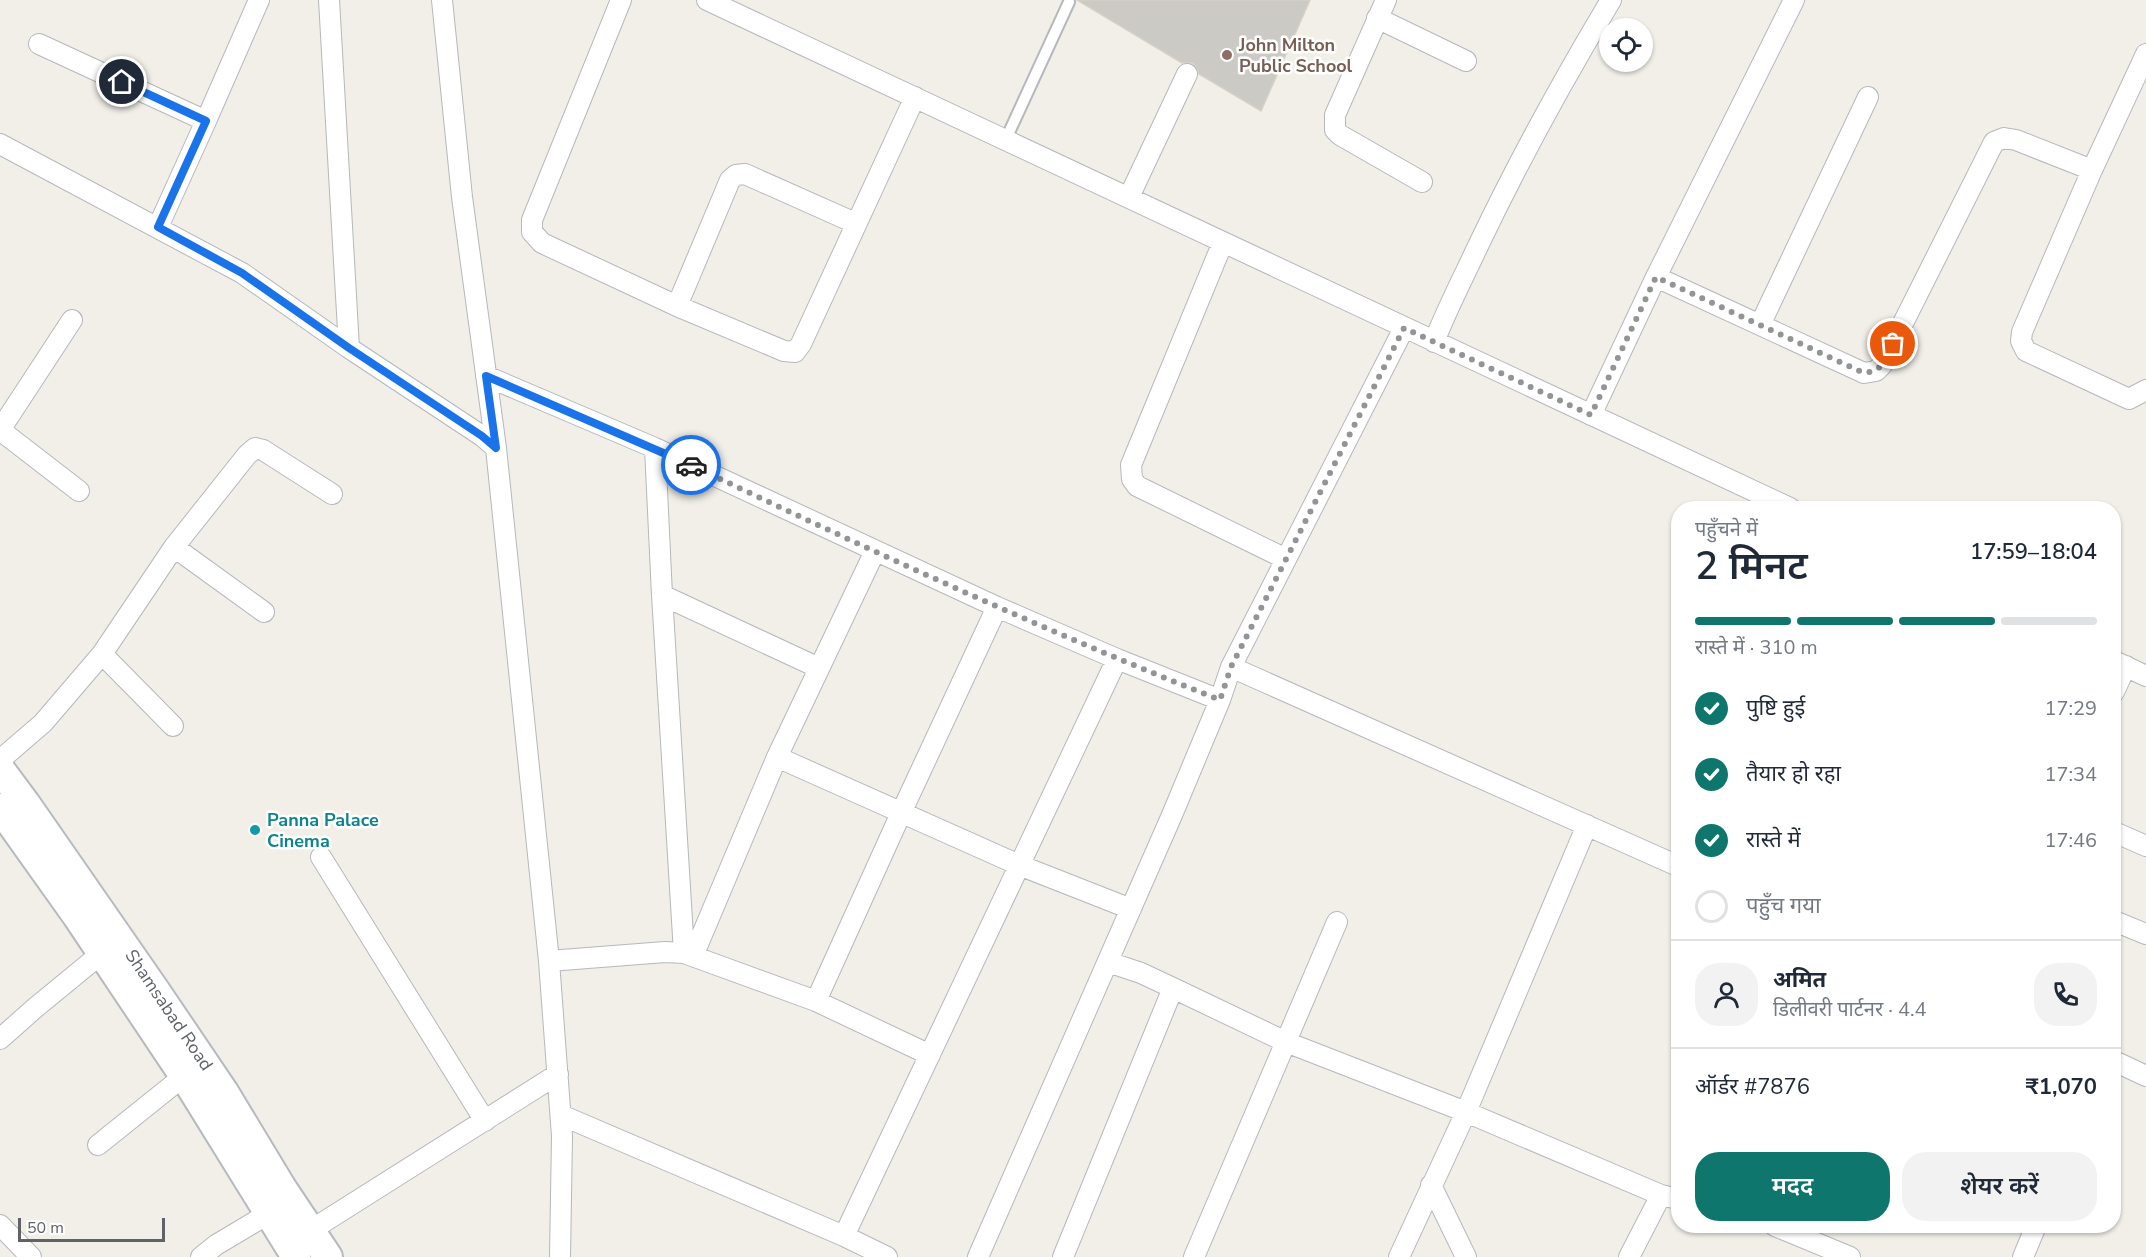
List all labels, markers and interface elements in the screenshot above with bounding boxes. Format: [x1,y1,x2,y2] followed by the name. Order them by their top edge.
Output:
[1599,18,1653,72] map controls
[1599,18,1653,72] button: locate
[1238,33,1353,78] place label: John Milton Public School
[1220,48,1234,62] marker: John Milton Public School
[96,56,147,107] pin
[105,65,138,98] icon: home
[1867,318,1918,369] pin
[1876,327,1909,360] icon: bag
[661,435,721,495] courier
[675,449,708,482] icon: car
[1695,516,1758,543] text: पहुँचने में
[1970,537,2097,567] text: 17:59–18:04
[1695,540,1808,593] text: 2 मिनट
[1695,634,1818,661] text: रास्ते में · 310 m
[1695,692,1728,725] icon: check
[1746,693,1805,723] text: पुष्टि हुई
[2044,695,2097,722] text: 17:29
[1695,758,1728,791] icon: check
[1746,759,1841,789] text: तैयार हो रहा
[2044,761,2097,788] text: 17:34
[267,808,379,853] place label: Panna Palace Cinema
[248,823,262,837] marker: Panna Palace Cinema
[1695,824,1728,857] icon: check
[1746,825,1801,855] text: रास्ते में
[2044,827,2097,854] text: 17:46
[1746,891,1821,921] text: पहुँच गया
[119,945,219,1075] street label: Shamsabad Road
[1695,963,1758,1026] button: person
[2034,963,2097,1026] button: phone
[1773,965,1826,995] text: अमित
[1773,996,1927,1023] text: डिलीवरी पार्टनर · 4.4
[1695,1072,1810,1102] text: ऑर्डर #7876
[2026,1072,2097,1102] text: ₹1,070
[1695,1152,1890,1221] button: मदद
[1902,1152,2097,1221] button: शेयर करें
[18,1215,165,1242] scale bar
[27,1217,64,1239] text: 50 m

